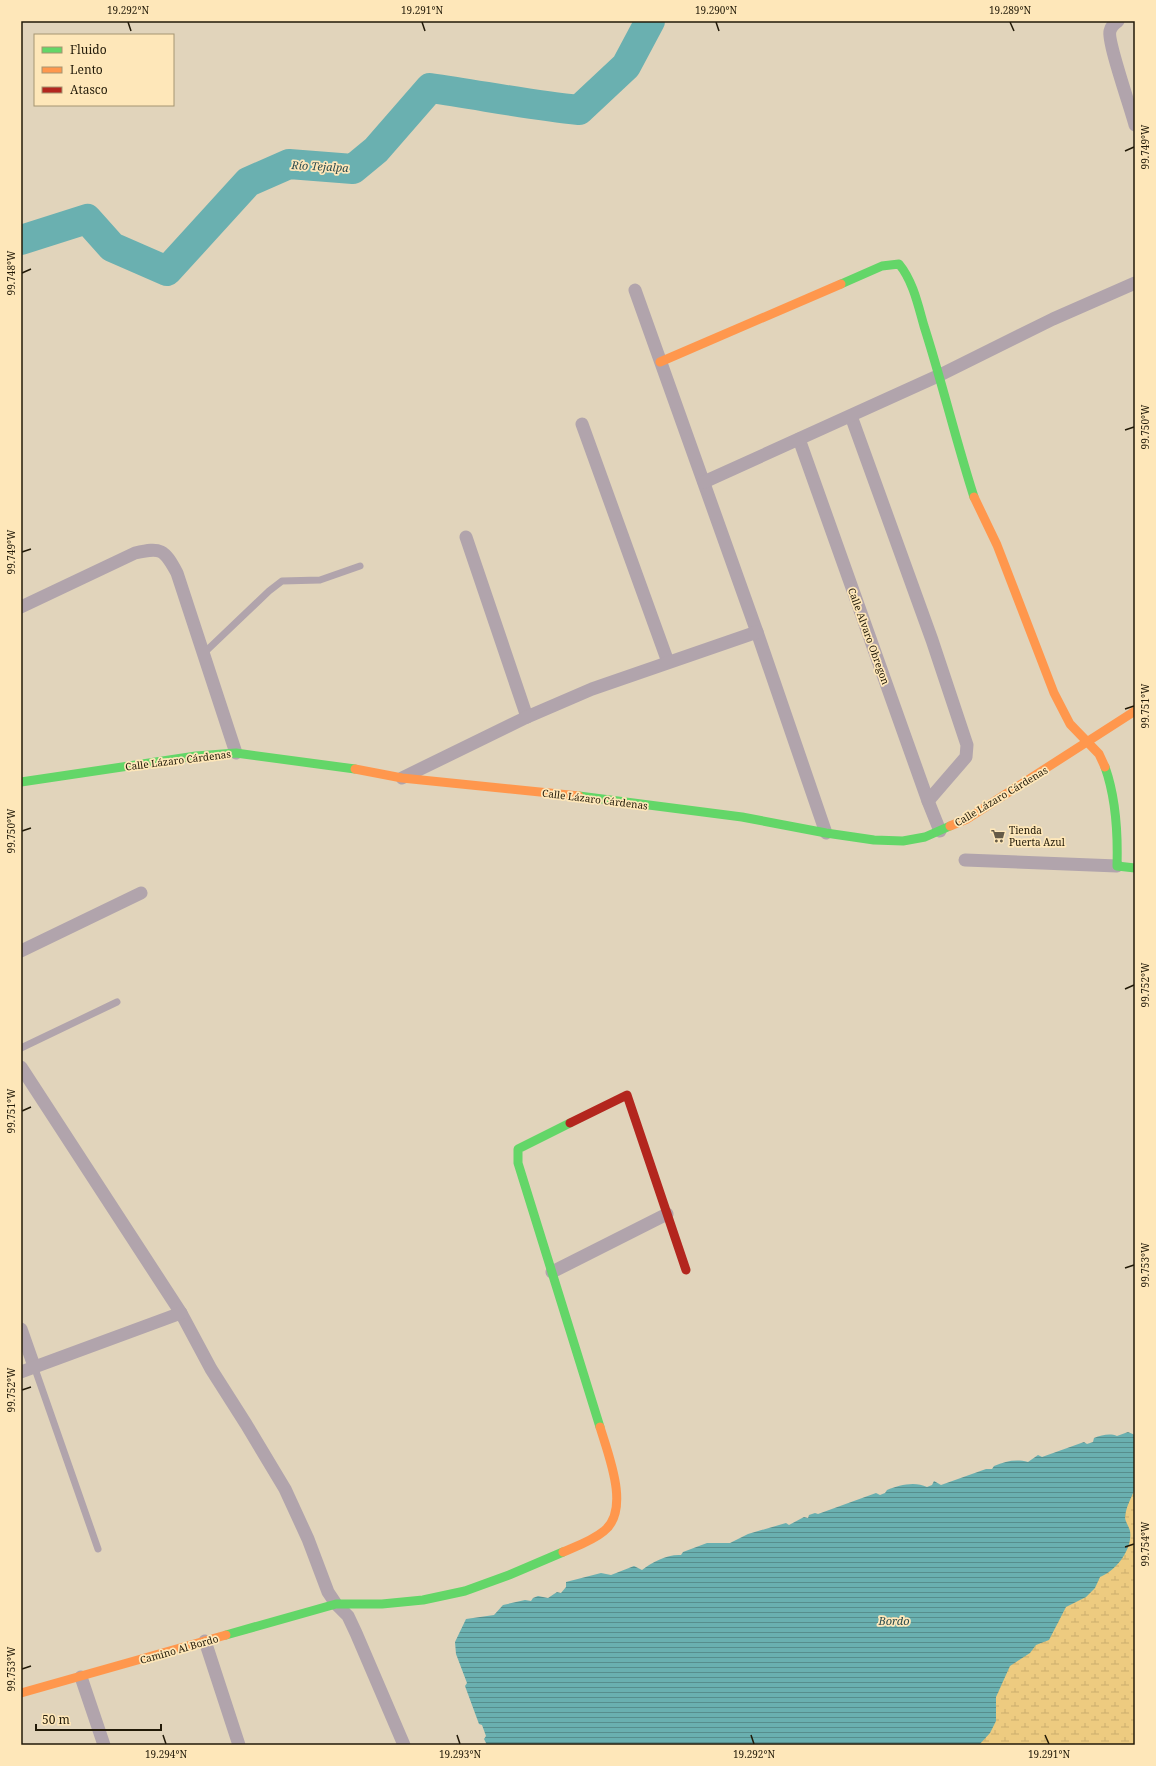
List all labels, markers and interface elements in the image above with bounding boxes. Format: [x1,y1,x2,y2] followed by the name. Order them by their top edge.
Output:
[107,3,149,17] text: 19.292°N
[401,3,443,17] text: 19.291°N
[695,3,737,17] text: 19.290°N
[989,3,1031,17] text: 19.289°N
[34,34,174,106] legend
[70,41,107,58] text: Fluido
[70,61,103,78] text: Lento
[70,81,108,98] text: Atasco
[1138,124,1152,169] text: 99.749°W
[290,157,350,175] water label: Río Tejalpa
[4,250,18,295] text: 99.748°W
[1138,404,1152,449] text: 99.750°W
[4,529,18,574] text: 99.749°W
[845,586,893,687] street label: Calle Alvaro Obregon
[1138,683,1152,728] text: 99.751°W
[124,747,232,773] street label: Calle Lázaro Cárdenas
[952,762,1051,829] street label: Calle Lázaro Cárdenas
[541,786,649,812] street label: Calle Lázaro Cárdenas
[4,808,18,853] text: 99.750°W
[1009,823,1065,849] place label: Tienda Puerta Azul
[990,828,1006,844] supermarket icon: Tienda Puerta Azul
[1138,962,1152,1007] text: 99.752°W
[4,1088,18,1133] text: 99.751°W
[1138,1242,1152,1287] text: 99.753°W
[4,1367,18,1412] text: 99.752°W
[1138,1521,1152,1566] text: 99.754°W
[877,1613,910,1628] water label: Bordo
[138,1631,220,1667] street label: Camino Al Bordo
[4,1646,18,1691] text: 99.753°W
[36,1706,161,1732] scale bar
[42,1711,70,1728] text: 50 m
[145,1747,187,1761] text: 19.294°N
[439,1747,481,1761] text: 19.293°N
[733,1747,775,1761] text: 19.292°N
[1028,1747,1070,1761] text: 19.291°N

